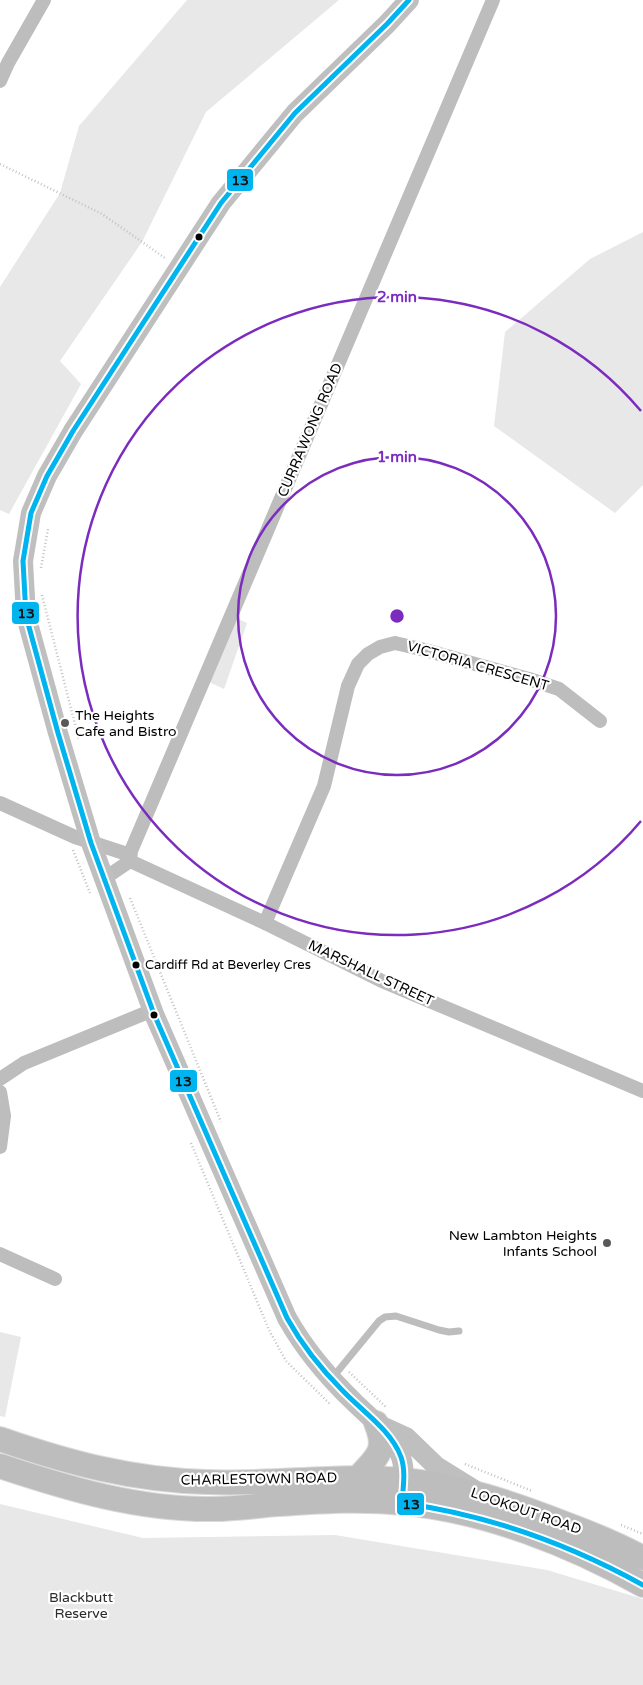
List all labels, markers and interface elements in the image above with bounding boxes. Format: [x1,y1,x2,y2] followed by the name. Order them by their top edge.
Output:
[226,168,254,192] line badge: 13
[231,172,249,189] text: 13
[194,232,204,242] unlabelled marker
[377,288,417,306] text: 2 min
[274,360,346,500] street label: CURRAWONG ROAD
[377,448,417,466] text: 1 min
[11,601,40,625] line badge: 13
[17,605,35,622] text: 13
[388,607,406,625] centre of rings
[405,638,551,695] street label: VICTORIA CRESCENT
[75,707,177,740] place label: The Heights Cafe and Bistro
[59,717,71,729] marker: The Heights Cafe and Bistro
[306,936,437,1010] street label: MARSHALL STREET
[145,957,311,973] place label: Cardiff Rd at Beverley Cres
[131,960,141,970] marker: Cardiff Rd at Beverley Cres
[149,1010,159,1020] unlabelled marker
[169,1069,198,1093] line badge: 13
[174,1073,192,1090] text: 13
[449,1227,597,1260] place label: New Lambton Heights Infants School
[601,1237,613,1249] marker: New Lambton Heights Infants School
[181,1469,337,1489] street label: CHARLESTOWN ROAD
[468,1484,584,1538] street label: LOOKOUT ROAD
[396,1492,425,1516] line badge: 13
[402,1496,420,1513] text: 13
[49,1589,114,1622] park label: Blackbutt Reserve

